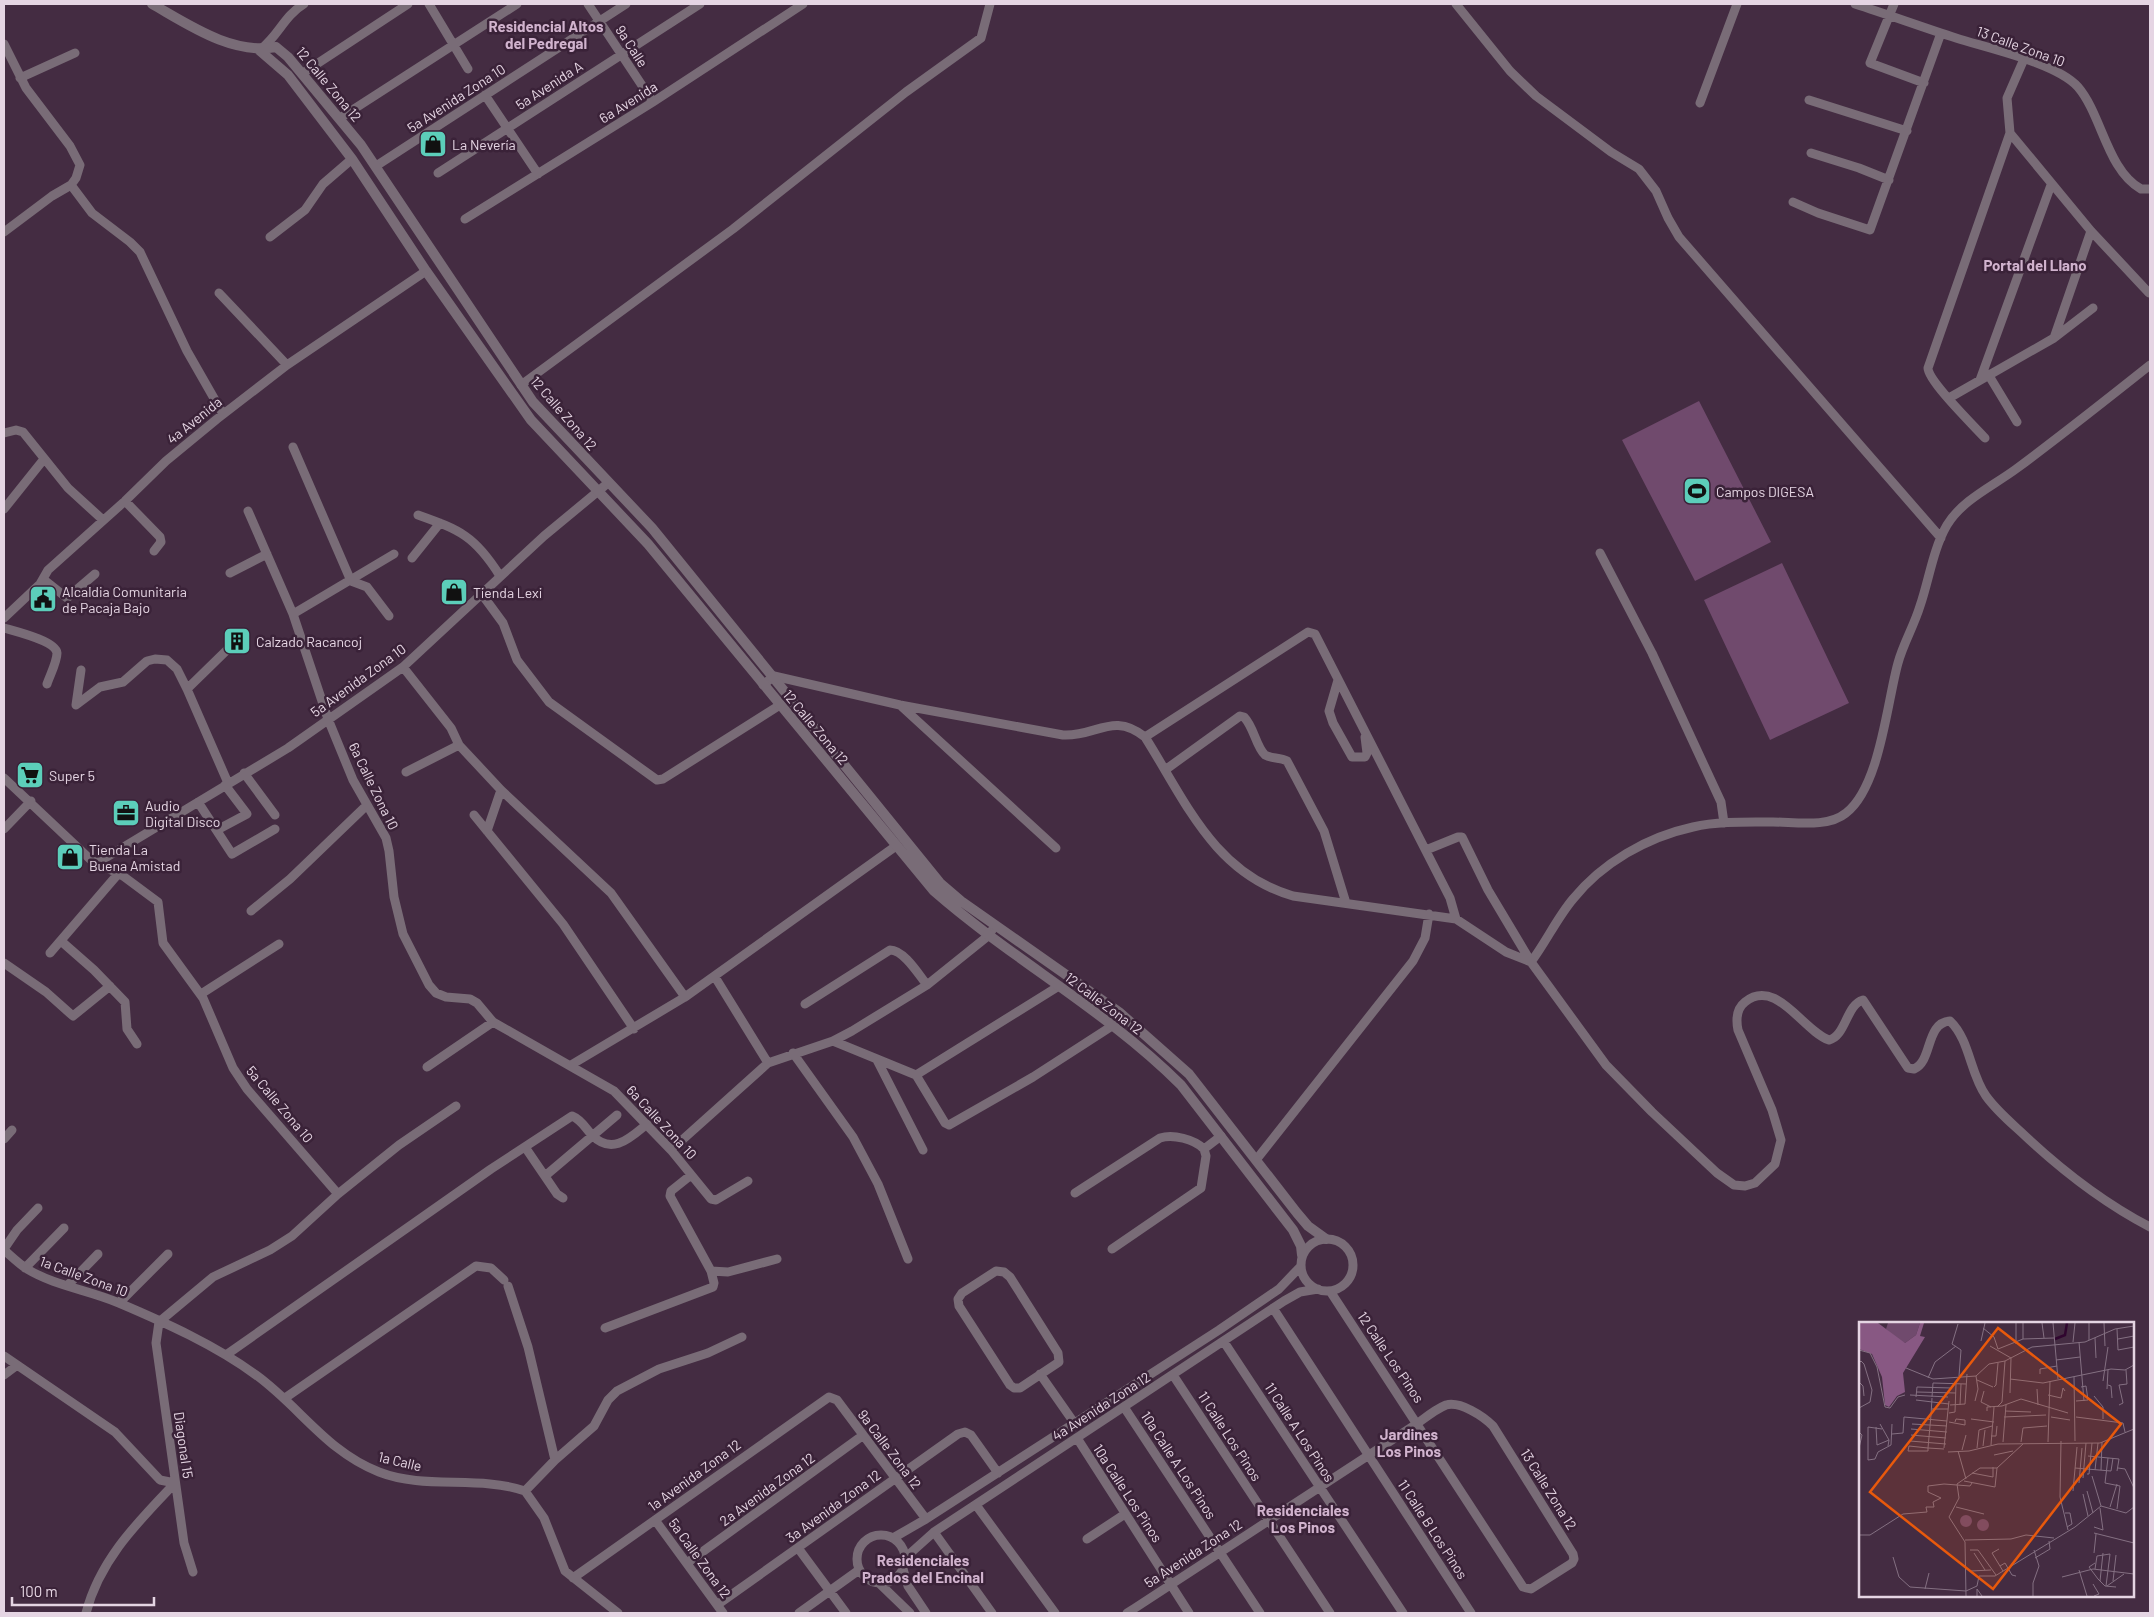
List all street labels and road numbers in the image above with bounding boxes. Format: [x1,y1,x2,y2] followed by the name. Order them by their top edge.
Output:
[612,22,652,70] street label: 9a Calle
[1974,22,2068,70] street label: 13 Calle Zona 10
[293,43,365,125] street label: 12 Calle Zona 12
[512,57,586,113] street label: 5a Avenida A
[404,60,508,136] street label: 5a Avenida Zona 10
[596,78,660,126] street label: 6a Avenida
[527,372,601,454] street label: 12 Calle Zona 12
[163,393,225,447] street label: 4a Avenida
[307,640,409,720] street label: 5a Avenida Zona 10
[780,686,852,768] street label: 12 Calle Zona 12
[346,740,402,832] street label: 6a Calle Zona 10
[1062,968,1146,1038] street label: 12 Calle Zona 12
[243,1062,317,1146] street label: 5a Calle Zona 10
[623,1081,701,1163] street label: 6a Calle Zona 10
[38,1252,130,1300] street label: 1a Calle Zona 10
[1354,1308,1428,1406] street label: 12 Calle Los Pinos
[1049,1368,1153,1444] street label: 4a Avenida Zona 12
[1262,1379,1339,1485] street label: 11 Calle A Los Pinos
[1195,1388,1266,1484] street label: 11 Calle Los Pinos
[855,1406,925,1492] street label: 9a Calle Zona 12
[1138,1408,1220,1522] street label: 10a Calle A Los Pinos
[171,1410,197,1480] street label: Diagonal 15
[644,1436,744,1514] street label: 1a Avenida Zona 12
[1090,1441,1166,1546] street label: 10a Calle Los Pinos
[1517,1445,1581,1533] street label: 13 Calle Zona 12
[376,1448,424,1474] street label: 1a Calle
[716,1449,818,1529] street label: 2a Avenida Zona 12
[782,1466,884,1546] street label: 3a Avenida Zona 12
[1394,1476,1472,1582] street label: 11 Calle B Los Pinos
[665,1515,735,1601] street label: 5a Calle Zona 12
[1141,1515,1245,1591] street label: 5a Avenida Zona 12

